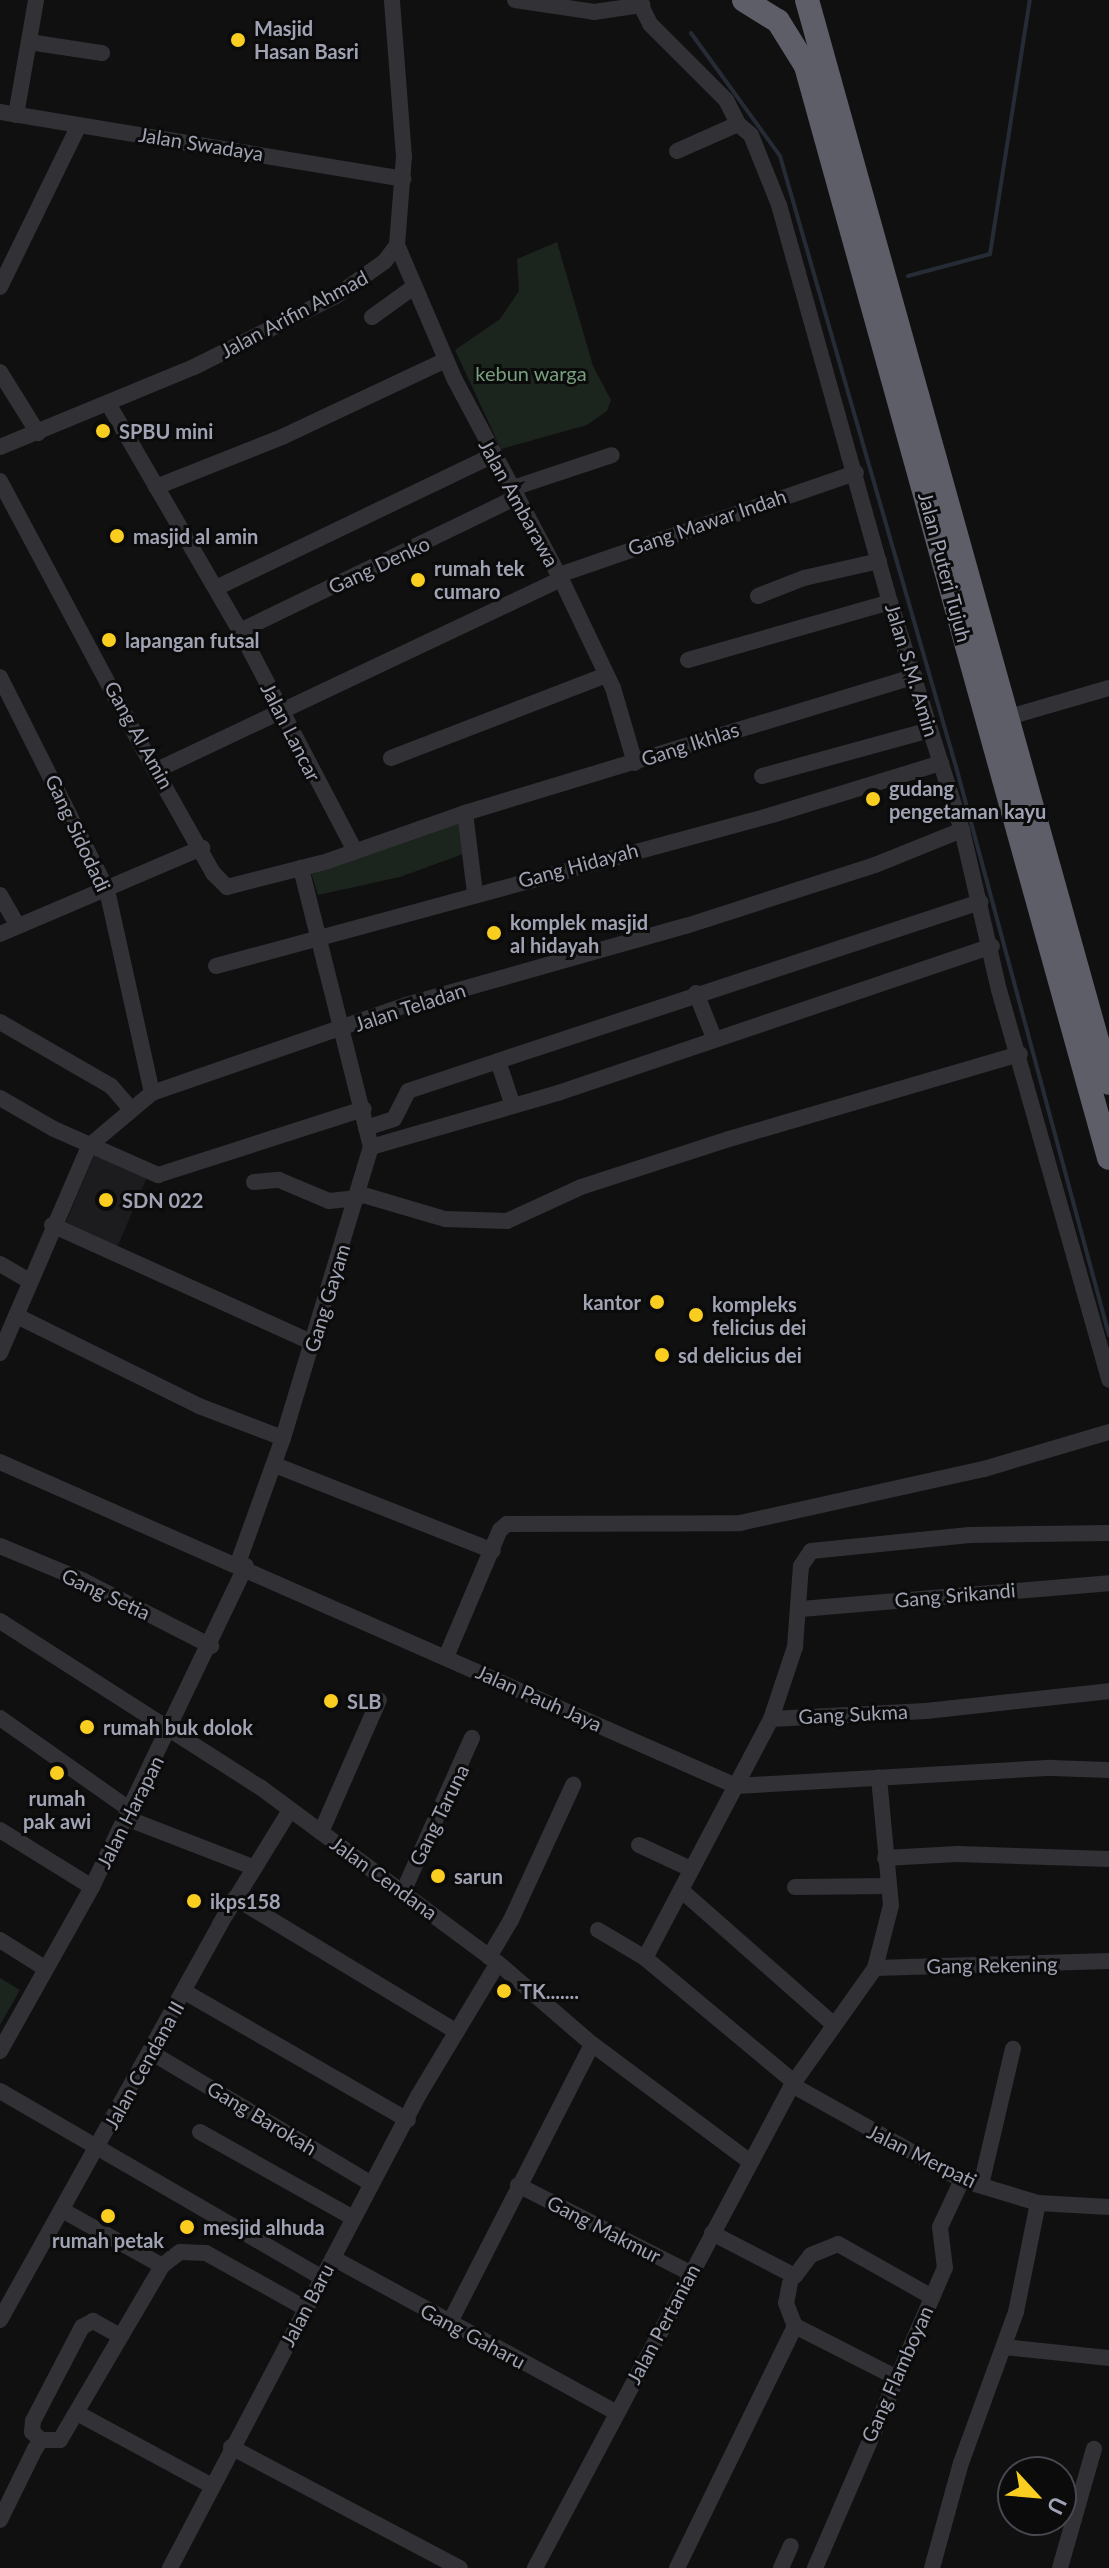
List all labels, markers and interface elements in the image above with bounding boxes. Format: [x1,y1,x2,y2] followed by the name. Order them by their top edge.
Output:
[254,16,359,63] place label: Masjid Hasan Basri
[229,31,247,49] marker: Masjid Hasan Basri
[137,122,265,166] street label: Jalan Swadaya
[216,265,372,363] street label: Jalan Arifin Ahmad
[475,361,587,385] park label: kebun warga
[119,419,213,443] place label: SPBU mini
[94,422,112,440] marker: SPBU mini
[474,435,564,571] street label: Jalan Ambarawa
[625,484,789,560] street label: Gang Mawar Indah
[913,489,977,645] street label: Jalan Puteri Tujuh
[133,524,258,548] place label: masjid al amin
[108,527,126,545] marker: masjid al amin
[325,531,433,599] street label: Gang Denko
[434,556,525,603] place label: rumah tek cumaro
[409,571,427,589] marker: rumah tek cumaro
[880,600,944,740] street label: Jalan S.M. Amin
[125,628,260,652] place label: lapangan futsal
[100,631,118,649] marker: lapangan futsal
[99,677,179,793] street label: Gang Al Amin
[256,679,326,785] street label: Jalan Lancar
[638,717,742,771] street label: Gang Ikhlas
[40,771,116,895] street label: Gang Sidodadi
[889,776,1046,823] place label: gudang pengetaman kayu
[864,790,882,808] marker: gudang pengetaman kayu
[515,837,641,893] street label: Gang Hidayah
[510,910,648,957] place label: komplek masjid al hidayah
[485,924,503,942] marker: komplek masjid al hidayah
[351,978,469,1036] street label: Jalan Teladan
[122,1188,203,1212] place label: SDN 022
[97,1191,115,1209] marker: SDN 022
[299,1241,355,1355] street label: Gang Gayam
[583,1290,641,1314] place label: kantor
[712,1292,806,1339] place label: kompleks felicius dei
[648,1293,666,1311] marker: kantor
[687,1306,705,1324] marker: kompleks felicius dei
[678,1343,802,1367] place label: sd delicius dei
[653,1346,671,1364] marker: sd delicius dei
[58,1563,154,1625] street label: Gang Setia
[894,1578,1016,1612] street label: Gang Srikandi
[472,1659,606,1737] street label: Jalan Pauh Jaya
[347,1689,382,1713] place label: SLB
[322,1692,340,1710] marker: SLB
[798,1699,908,1729] street label: Gang Sukma
[103,1715,253,1739] place label: rumah buk dolok
[78,1718,96,1736] marker: rumah buk dolok
[91,1752,169,1872] street label: Jalan Harapan
[404,1760,474,1870] street label: Gang Taruna
[48,1764,66,1782] marker: rumah pak awi
[23,1786,91,1833] place label: rumah pak awi
[326,1831,442,1925] street label: Jalan Cendana
[454,1864,503,1888] place label: sarun
[429,1867,447,1885] marker: sarun
[210,1889,281,1913] place label: ikps158
[185,1892,203,1910] marker: ikps158
[926,1952,1058,1978] street label: Gang Rekening
[520,1979,579,2003] place label: TK.......
[495,1982,513,2000] marker: TK.......
[99,1997,189,2133] street label: Jalan Cendana II
[203,2076,321,2160] street label: Gang Barokah
[864,2119,980,2193] street label: Jalan Merpati
[543,2190,665,2268] street label: Gang Makmur
[99,2207,117,2225] marker: rumah petak
[203,2215,325,2239] place label: mesjid alhuda
[178,2218,196,2236] marker: mesjid alhuda
[52,2228,164,2252] place label: rumah petak
[275,2260,339,2350] street label: Jalan Baru
[621,2260,705,2388] street label: Jalan Pertanian
[417,2298,529,2374] street label: Gang Gaharu
[856,2302,938,2446] street label: Gang Flamboyan
[997,2456,1077,2536] north arrow
[1042,2493,1073,2519] text: U

